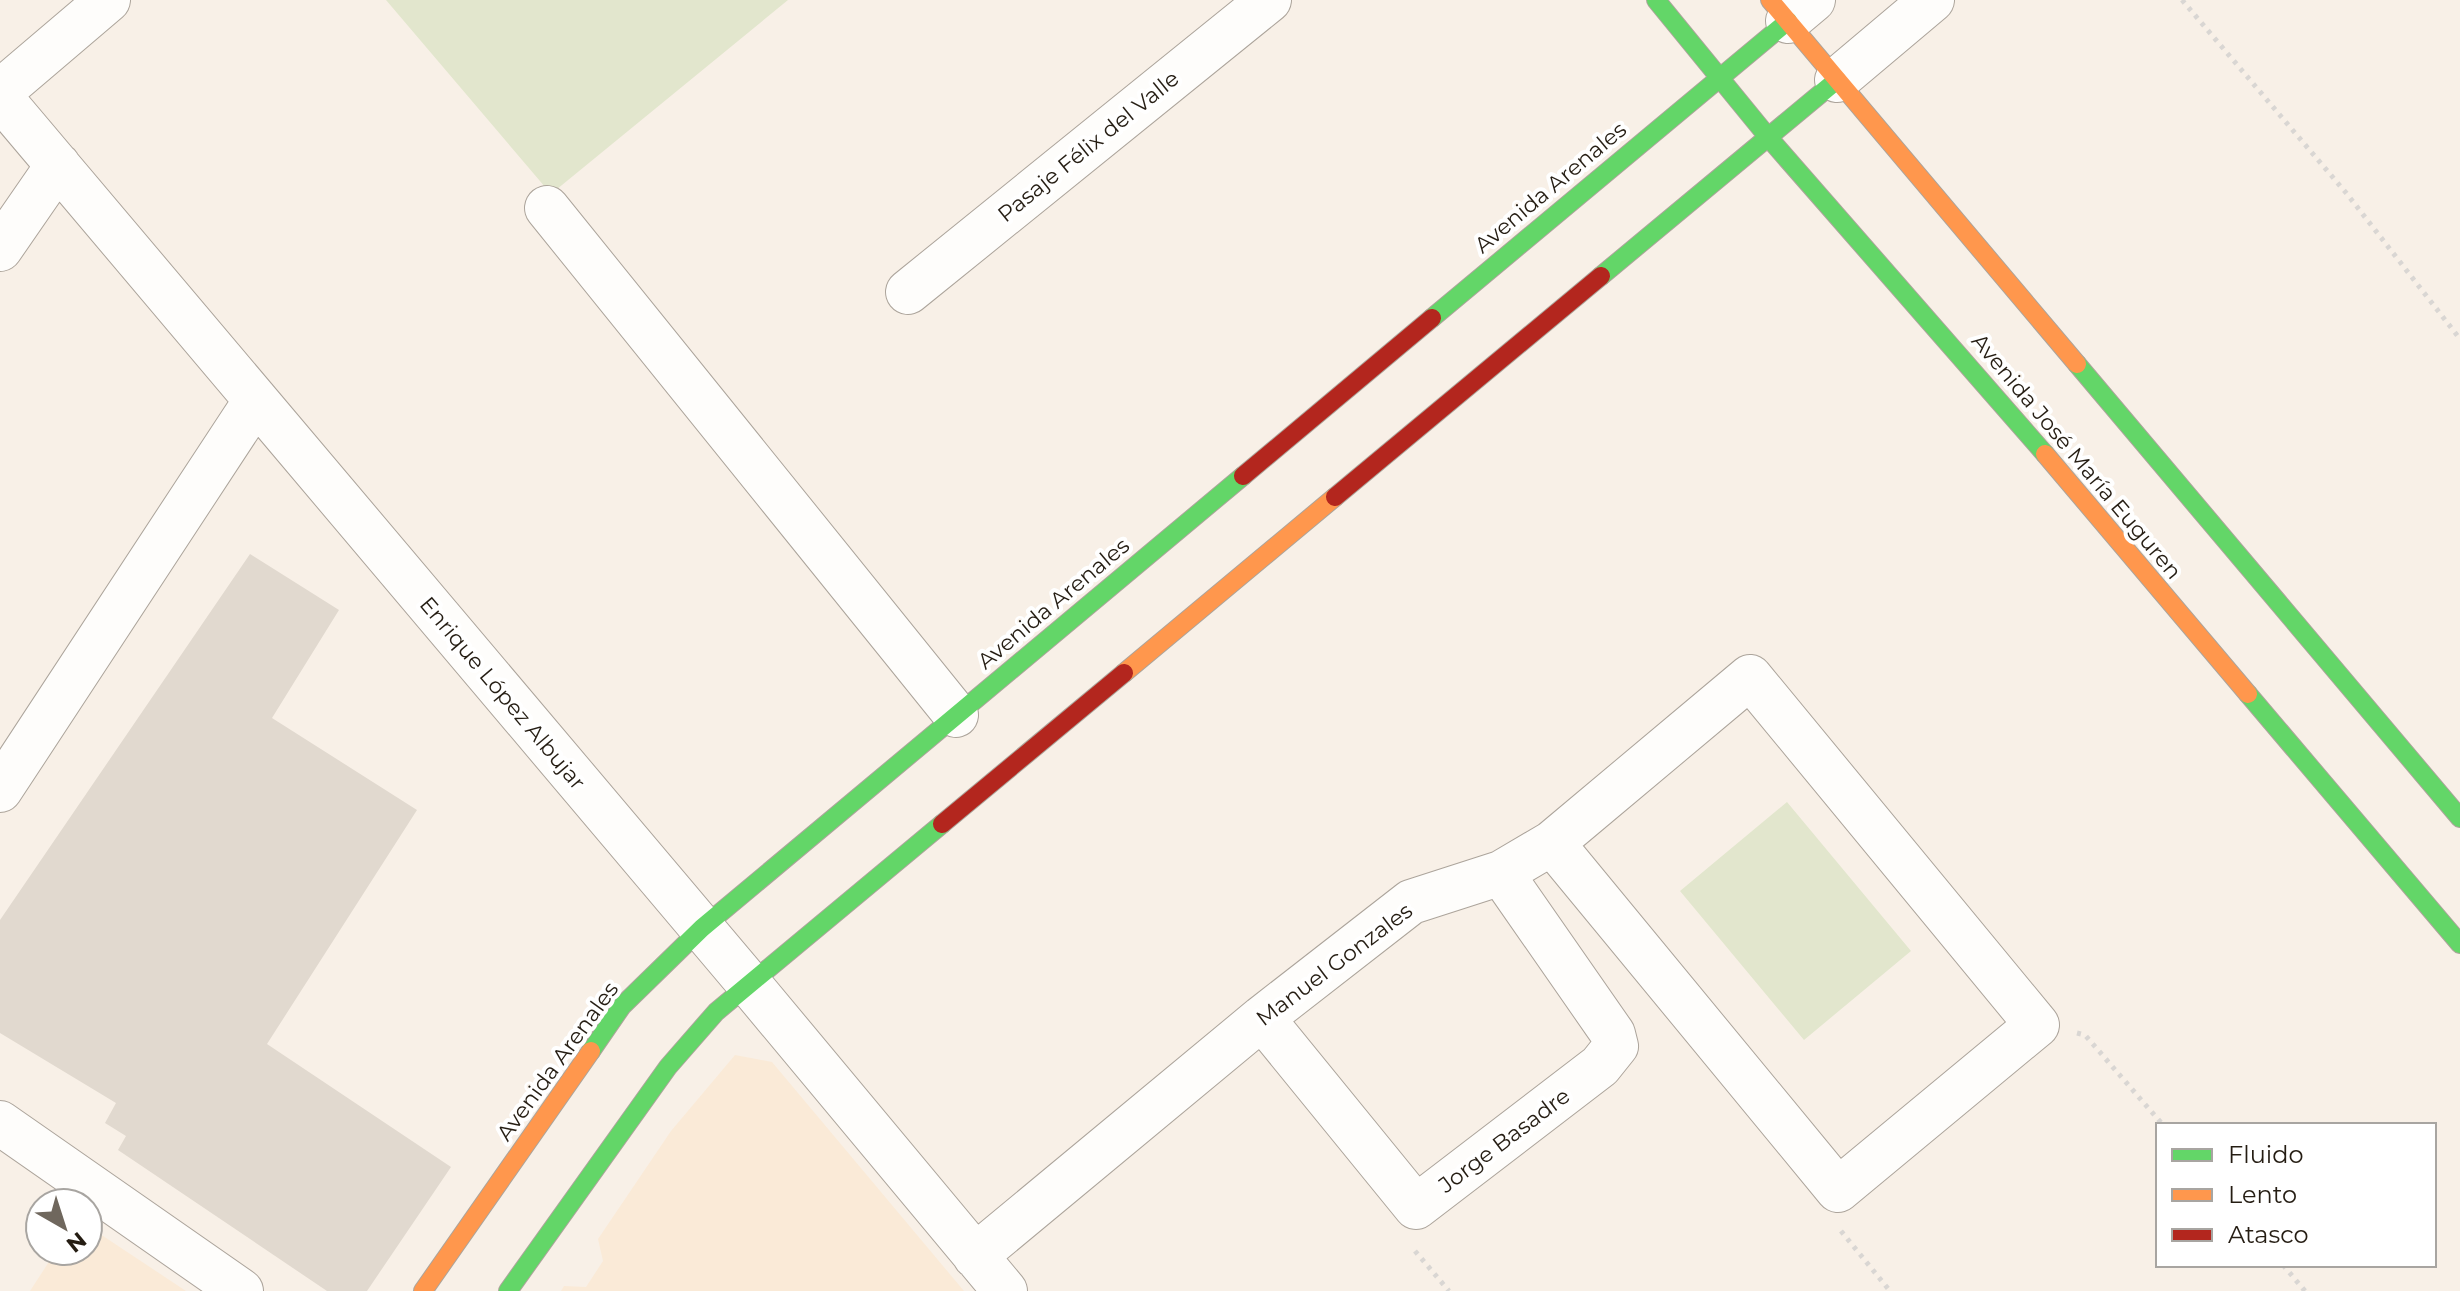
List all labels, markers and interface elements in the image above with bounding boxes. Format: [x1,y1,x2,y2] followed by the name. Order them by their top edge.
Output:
[992,65,1184,228] street label: Pasaje Félix del Valle
[1469,116,1632,259] street label: Avenida Arenales
[1966,328,2187,585] street label: Avenida José María Euguren
[972,532,1135,675] street label: Avenida Arenales
[414,591,591,795] street label: Enrique López Albujar
[1251,897,1418,1032] street label: Manuel Gonzales
[491,976,624,1146] street label: Avenida Arenales
[1432,1082,1575,1199] street label: Jorge Basadre
[2156,1123,2436,1267] legend
[2228,1140,2304,1169] text: Fluido
[2228,1180,2297,1209] text: Lento
[24,1187,104,1267] north arrow
[2228,1220,2309,1249] text: Atasco
[61,1226,92,1258] text: N

